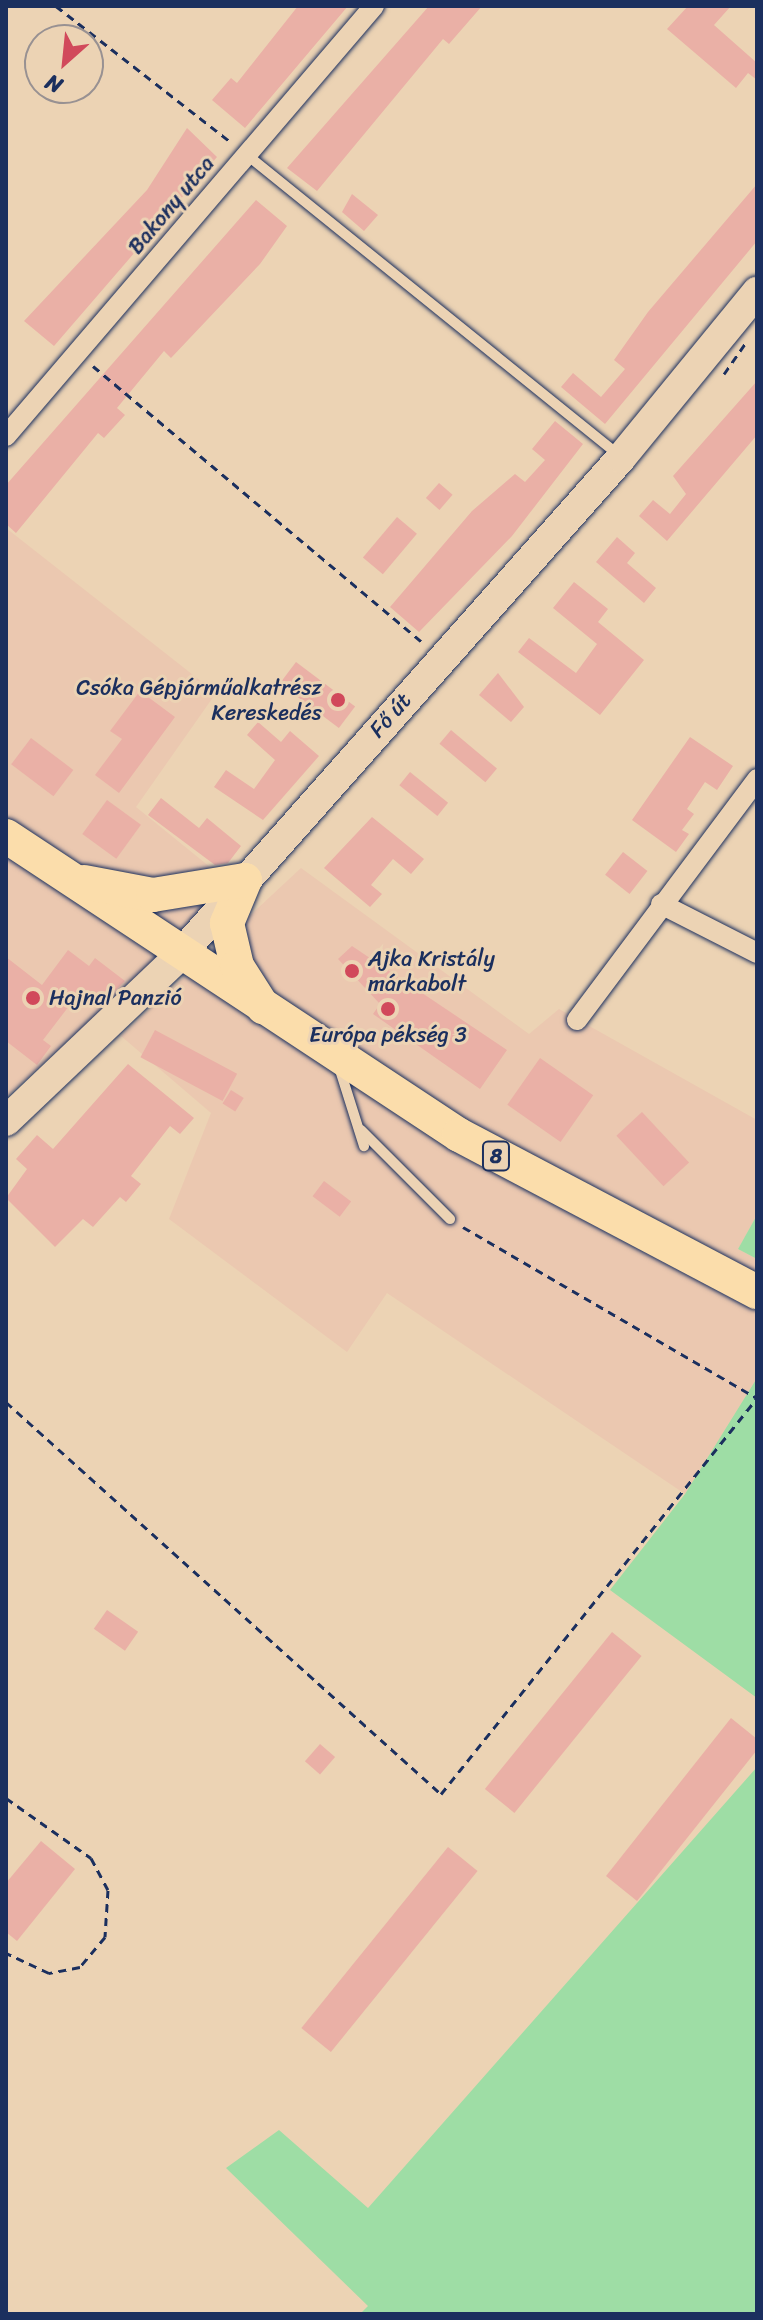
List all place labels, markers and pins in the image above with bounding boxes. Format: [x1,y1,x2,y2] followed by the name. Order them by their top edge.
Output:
[77,674,322,726] place label: Csóka Gépjárműalkatrész Kereskedés
[329,691,347,709] marker: Csóka Gépjárműalkatrész Kereskedés
[368,945,494,996] place label: Ajka Kristály márkabolt
[343,962,361,980] marker: Ajka Kristály márkabolt
[49,985,182,1011] place label: Hajnal Panzió
[24,989,42,1007] marker: Hajnal Panzió
[379,1000,397,1018] marker: Európa pékség 3
[310,1022,466,1048] place label: Európa pékség 3

